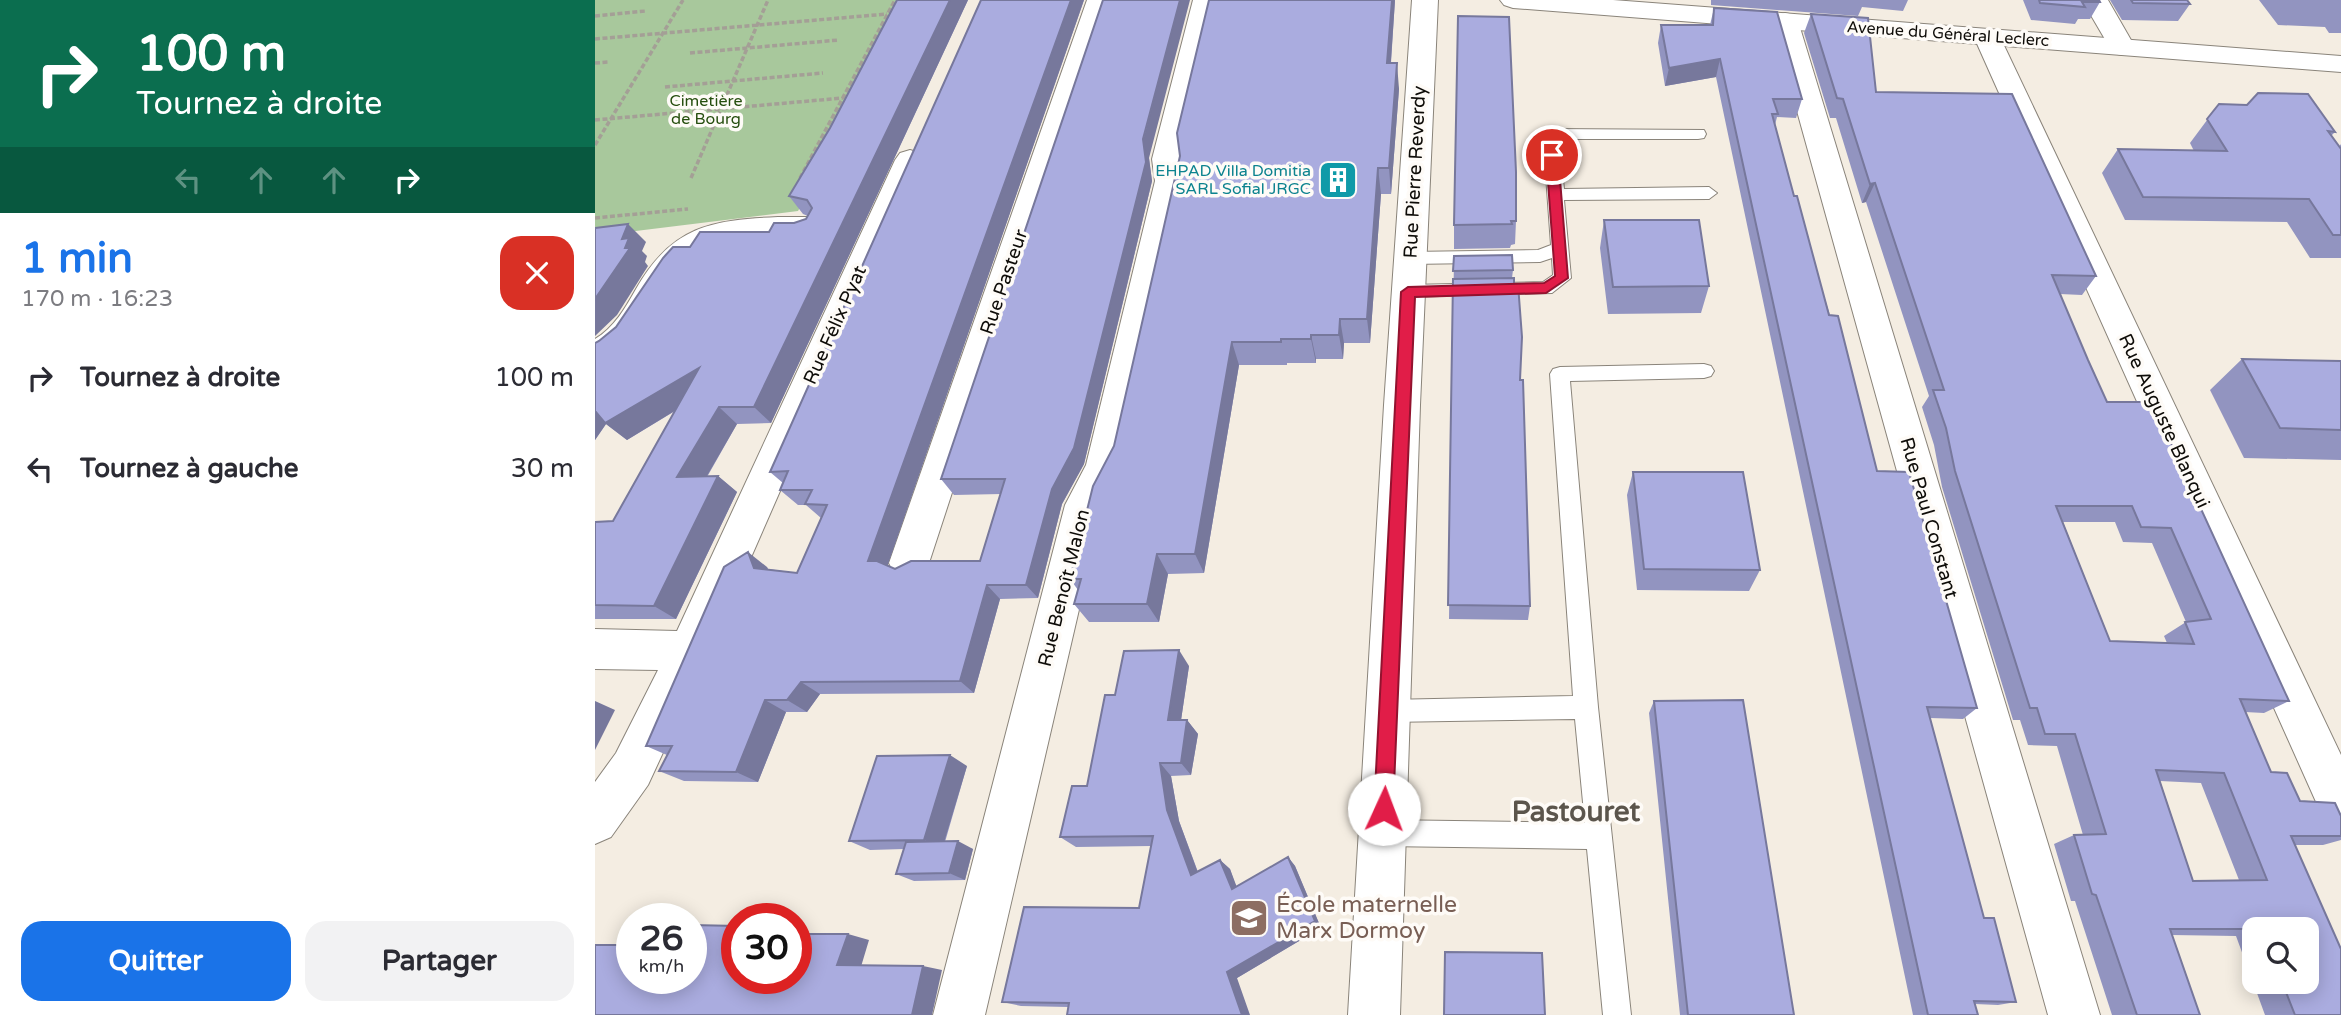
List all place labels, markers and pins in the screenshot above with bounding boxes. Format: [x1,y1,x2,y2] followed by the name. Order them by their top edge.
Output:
[1522,125,1582,185] pin
[1317,159,1359,201] building icon: EHPAD Villa Domitia SARL Sofial JRGC
[1155,161,1311,199] place label: EHPAD Villa Domitia SARL Sofial JRGC
[1276,891,1457,945] place label: École maternelle Marx Dormoy
[1228,897,1270,939] school or university icon: École maternelle Marx Dormoy

